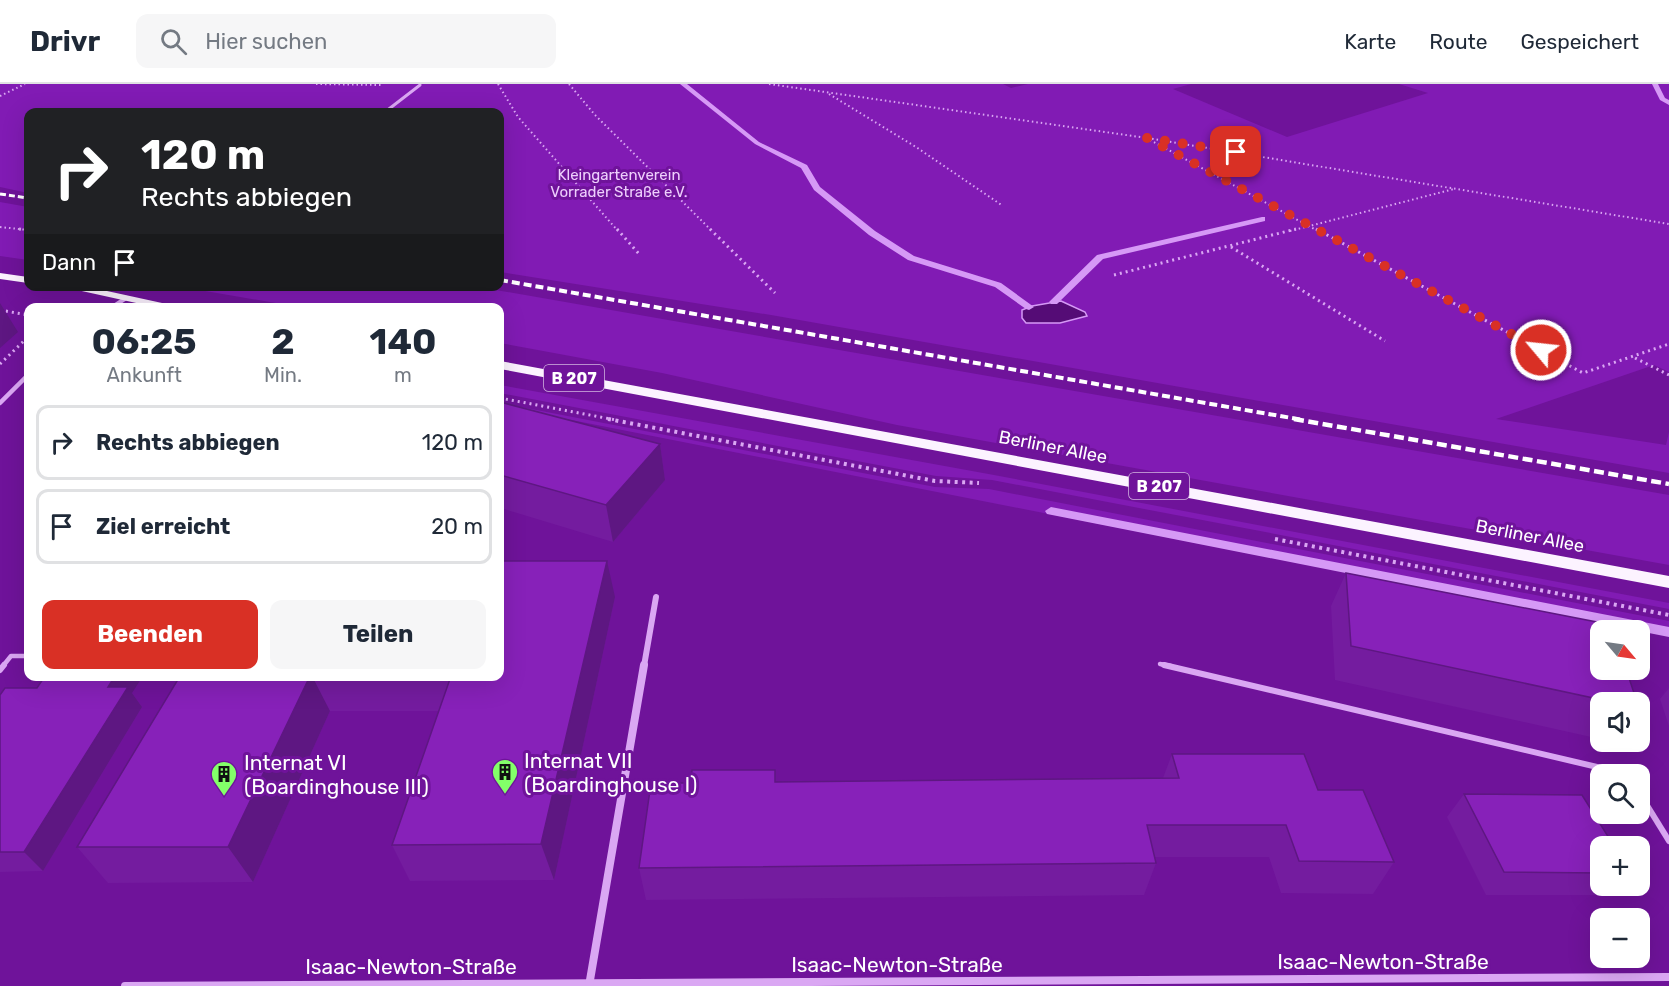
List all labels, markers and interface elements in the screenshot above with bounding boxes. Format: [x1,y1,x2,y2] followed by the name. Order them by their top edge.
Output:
[136,14,556,68] search box
[30,25,100,58] text: Drivr
[157,25,190,58] icon: search
[205,28,327,55] text: Hier suchen
[1344,29,1396,54] text: Karte
[1429,29,1488,54] text: Route
[1521,29,1639,54] text: Gespeichert
[1210,126,1261,177] pin
[141,130,265,180] text: 120 m
[42,132,120,210] icon: right
[1219,135,1252,168] icon: arrive
[550,166,688,201] park label: Kleingartenverein Vorrader Straße e.V.
[141,181,352,213] text: Rechts abbiegen
[108,246,141,279] icon: arrive
[42,249,96,276] text: Dann
[1509,318,1573,382] position arrow
[92,320,197,363] text: 06:25
[271,320,295,363] text: 2
[369,320,436,363] text: 140
[106,363,182,387] text: Ankunft
[264,363,302,387] text: Min.
[394,363,412,387] text: m
[544,365,604,391] road number: B 207
[45,426,78,459] icon: right
[997,426,1109,468] street label: Berliner Allee
[96,429,280,456] text: Rechts abbiegen
[422,429,483,456] text: 120 m
[1129,473,1189,499] road number: B 207
[45,510,78,543] icon: arrive
[96,513,230,540] text: Ziel erreicht
[431,513,483,540] text: 20 m
[1474,515,1586,557] street label: Berliner Allee
[42,600,258,669] button: Beenden
[270,600,486,669] button: Teilen
[1590,620,1650,680] north arrow
[1590,620,1650,968] map controls
[1590,692,1650,752] button: sound
[524,748,697,797] place label: Internat VII (Boardinghouse I)
[244,750,429,799] place label: Internat VI (Boardinghouse III)
[490,757,520,795] building icon: Internat VII (Boardinghouse I)
[209,759,239,797] building icon: Internat VI (Boardinghouse III)
[1590,764,1650,824] button: search
[1590,836,1650,896] button: +
[1590,908,1650,968] button: −
[1277,949,1489,974] street label: Isaac-Newton-Straße
[791,952,1003,977] street label: Isaac-Newton-Straße
[305,954,517,979] street label: Isaac-Newton-Straße

